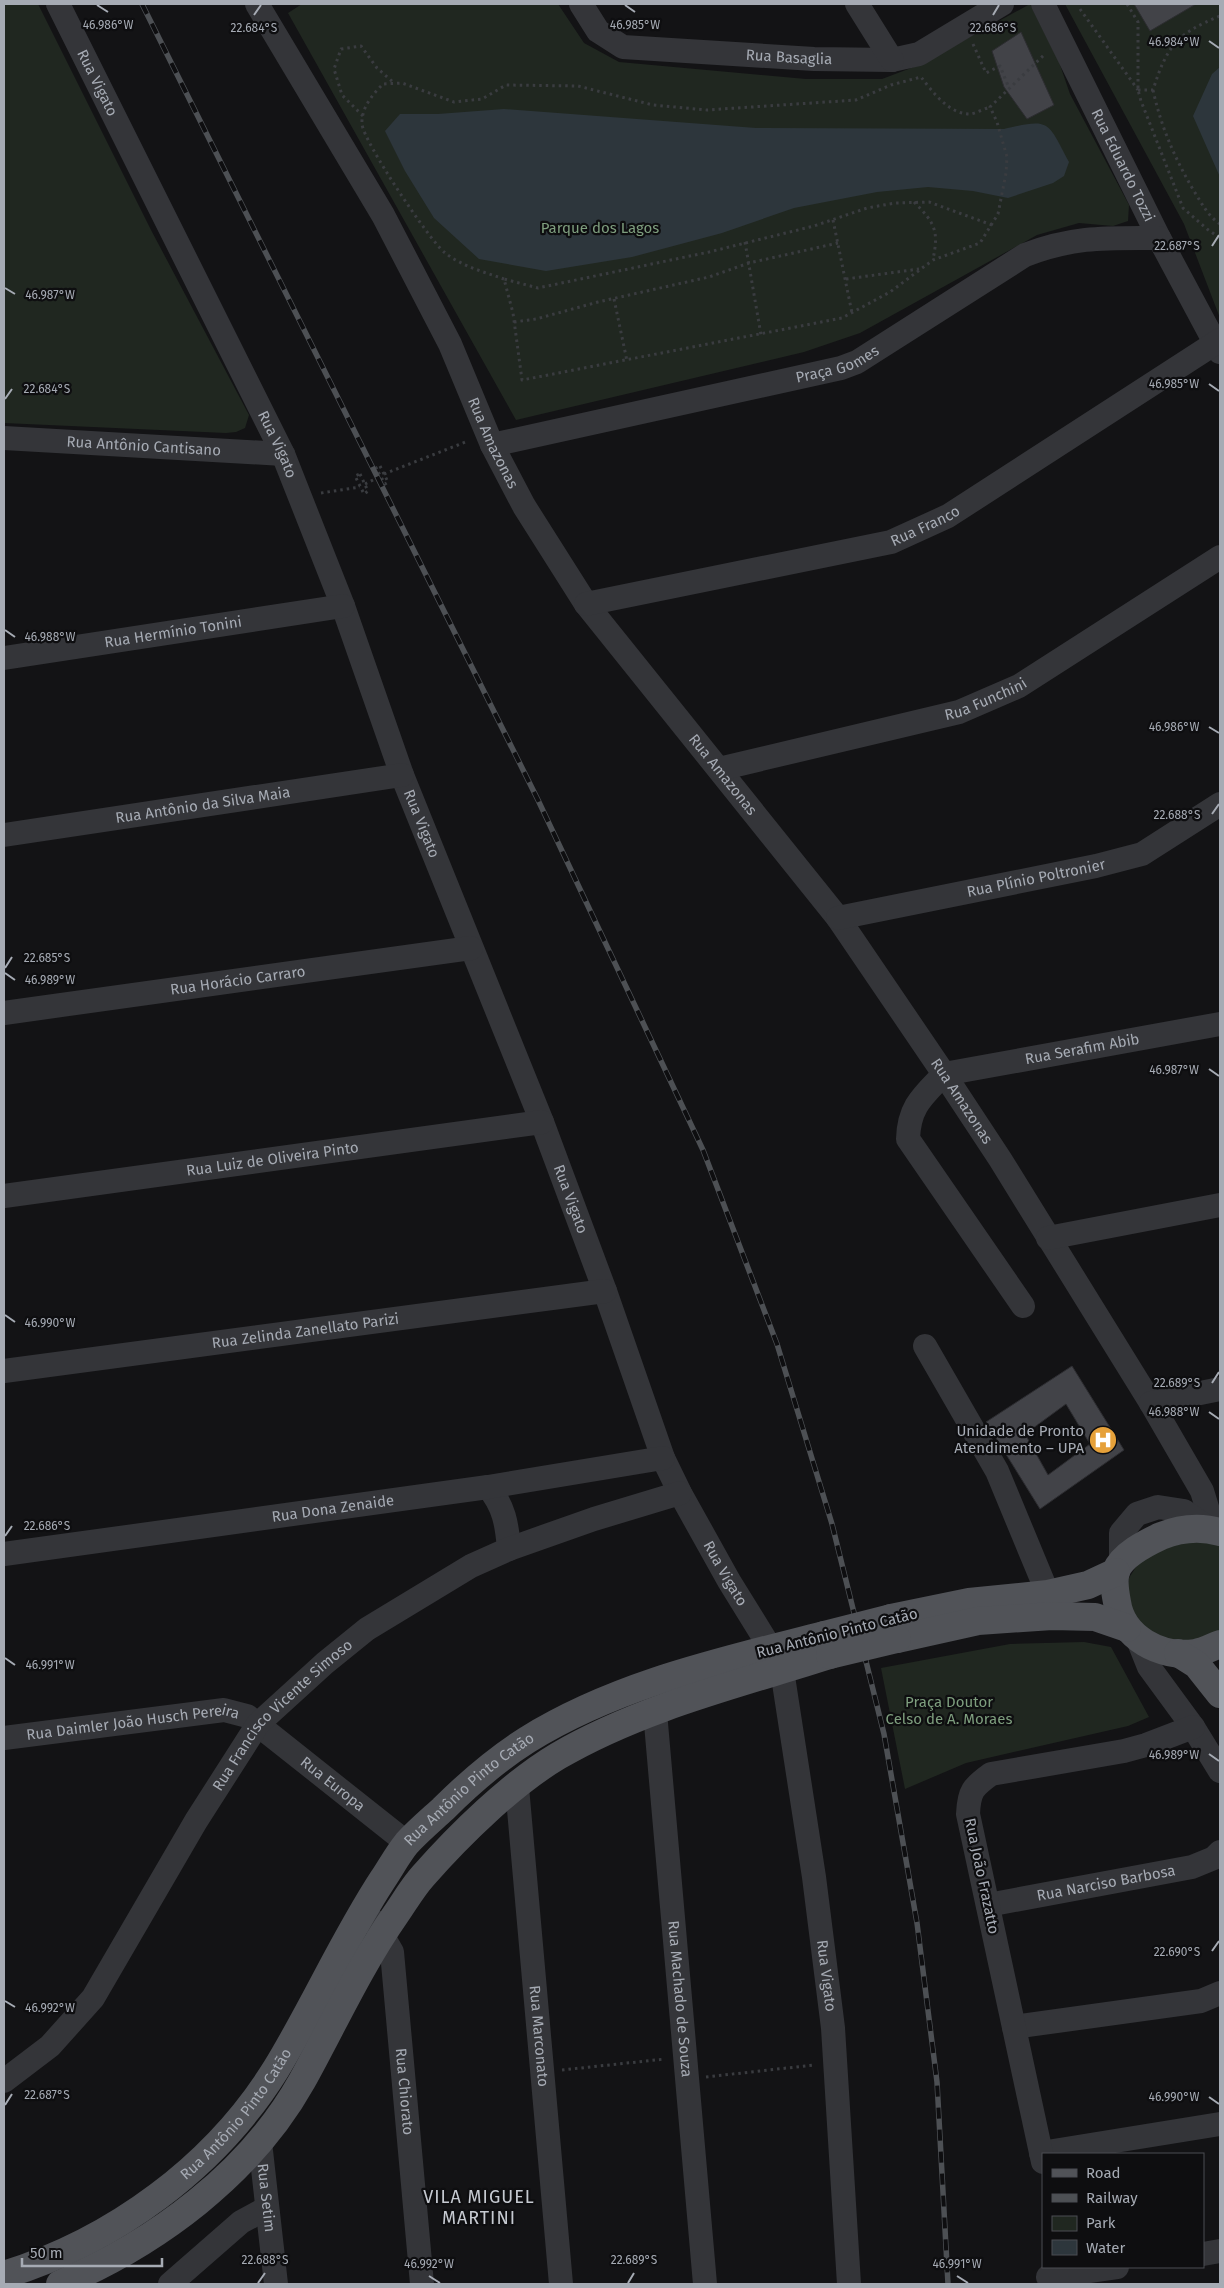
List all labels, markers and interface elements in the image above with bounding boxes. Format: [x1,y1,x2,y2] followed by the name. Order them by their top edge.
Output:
[83,18,133,32] text: 46.986°W
[610,18,660,32] text: 46.985°W
[231,21,278,35] text: 22.684°S
[970,21,1017,35] text: 22.686°S
[1149,35,1200,49] text: 46.984°W
[73,46,122,119] street label: Rua Vigato
[745,46,832,68] street label: Rua Basaglia
[1087,106,1158,225] street label: Rua Eduardo Tozzi
[541,219,659,237] park label: Parque dos Lagos
[1154,239,1200,253] text: 22.687°S
[25,288,75,302] text: 46.987°W
[794,341,882,387] street label: Praça Gomes
[1149,377,1199,391] text: 46.985°W
[24,382,71,396] text: 22.684°S
[464,395,522,492] street label: Rua Amazonas
[254,408,301,481] street label: Rua Vigato
[66,433,221,459] street label: Rua Antônio Cantisano
[888,502,963,550] street label: Rua Franco
[103,613,243,651] street label: Rua Hermínio Tonini
[24,630,76,644] text: 46.988°W
[943,674,1030,724] street label: Rua Funchini
[1149,720,1199,734] text: 46.986°W
[685,730,761,819] street label: Rua Amazonas
[114,783,291,827] street label: Rua Antônio da Silva Maia
[400,787,443,861] street label: Rua Vigato
[1153,808,1201,822] text: 22.688°S
[965,855,1107,901] street label: Rua Plínio Poltronier
[24,951,71,965] text: 22.685°S
[169,962,306,999] street label: Rua Horácio Carraro
[25,973,75,987] text: 46.989°W
[1024,1030,1141,1068] street label: Rua Serafim Abib
[927,1055,996,1147] street label: Rua Amazonas
[1149,1063,1199,1077] text: 46.987°W
[185,1138,360,1180] street label: Rua Luiz de Oliveira Pinto
[550,1162,592,1236] street label: Rua Vigato
[211,1310,400,1352] street label: Rua Zelinda Zanellato Parizi
[25,1316,76,1330] text: 46.990°W
[1154,1376,1201,1390] text: 22.689°S
[1148,1405,1200,1419] text: 46.988°W
[954,1422,1084,1457] place label: Unidade de Pronto Atendimento – UPA
[1088,1425,1118,1455] hospital icon: Unidade de Pronto Atendimento – UPA
[270,1491,395,1526] street label: Rua Dona Zenaide
[24,1519,71,1533] text: 22.686°S
[699,1538,751,1609] street label: Rua Vigato
[755,1604,919,1662] street label: Rua Antônio Pinto Catão
[209,1635,356,1794] street label: Rua Francisco Vicente Simoso
[25,1658,75,1672] text: 46.991°W
[886,1693,1012,1728] park label: Praça Doutor Celso de A. Moraes
[25,1701,241,1744] street label: Rua Daimler João Husch Pereira
[400,1729,537,1850] street label: Rua Antônio Pinto Catão
[1149,1748,1199,1762] text: 46.989°W
[297,1753,369,1815] street label: Rua Europa
[961,1816,1003,1936] street label: Rua João Frazatto
[1035,1861,1177,1905] street label: Rua Narciso Barbosa
[664,1920,696,2078] street label: Rua Machado de Souza
[813,1939,840,2013] street label: Rua Vigato
[1154,1945,1201,1959] text: 22.690°S
[526,1985,552,2087] street label: Rua Marconato
[25,2001,75,2015] text: 46.992°W
[177,2045,295,2183] street label: Rua Antônio Pinto Catão
[392,2047,418,2136] street label: Rua Chiorato
[24,2088,70,2102] text: 22.687°S
[1149,2090,1200,2104] text: 46.990°W
[1042,2153,1204,2268] legend
[253,2162,279,2233] street label: Rua Setim
[1086,2164,1121,2182] text: Road
[423,2186,535,2229] district label: VILA MIGUEL MARTINI
[1086,2189,1138,2207] text: Railway
[1086,2214,1116,2232] text: Park
[22,2236,162,2268] scale bar
[1086,2239,1125,2257] text: Water
[30,2244,63,2262] text: 50 m
[241,2253,289,2267] text: 22.688°S
[611,2253,658,2267] text: 22.689°S
[404,2257,454,2271] text: 46.992°W
[932,2257,982,2271] text: 46.991°W

